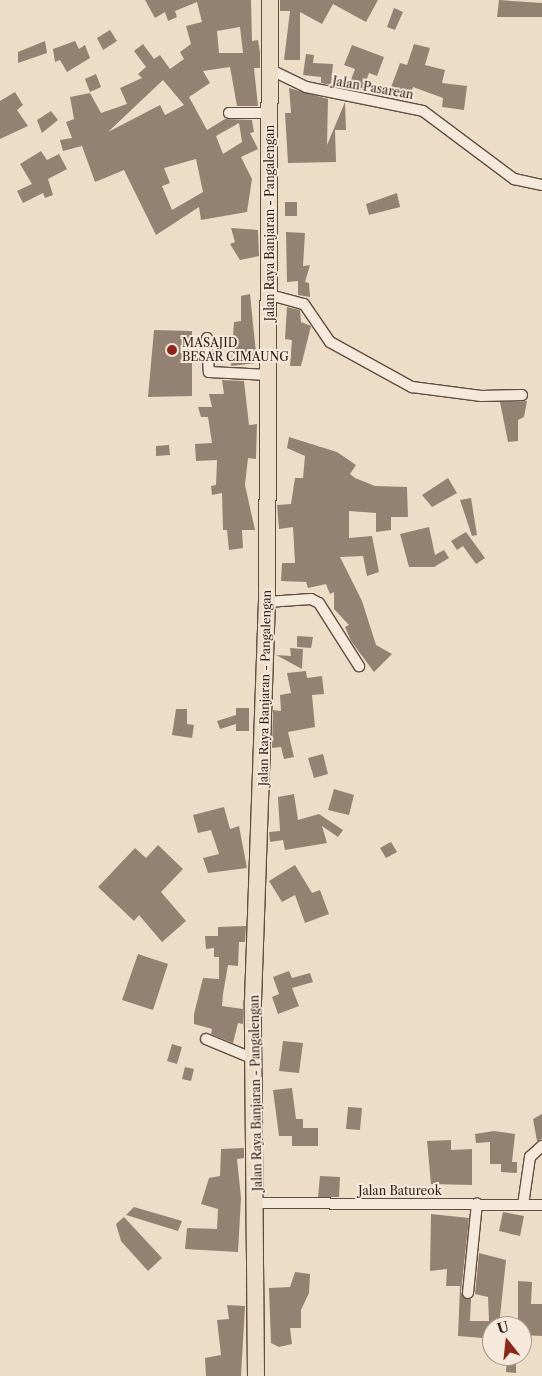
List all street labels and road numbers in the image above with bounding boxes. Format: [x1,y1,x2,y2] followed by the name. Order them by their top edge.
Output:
[331,74,415,102] street label: Jalan Pasarean
[263,125,277,321] street label: Jalan Raya Banjaran - Pangalengan
[256,590,274,786] street label: Jalan Raya Banjaran - Pangalengan
[247,995,265,1191] street label: Jalan Raya Banjaran - Pangalengan
[358,1184,442,1198] street label: Jalan Batureok

